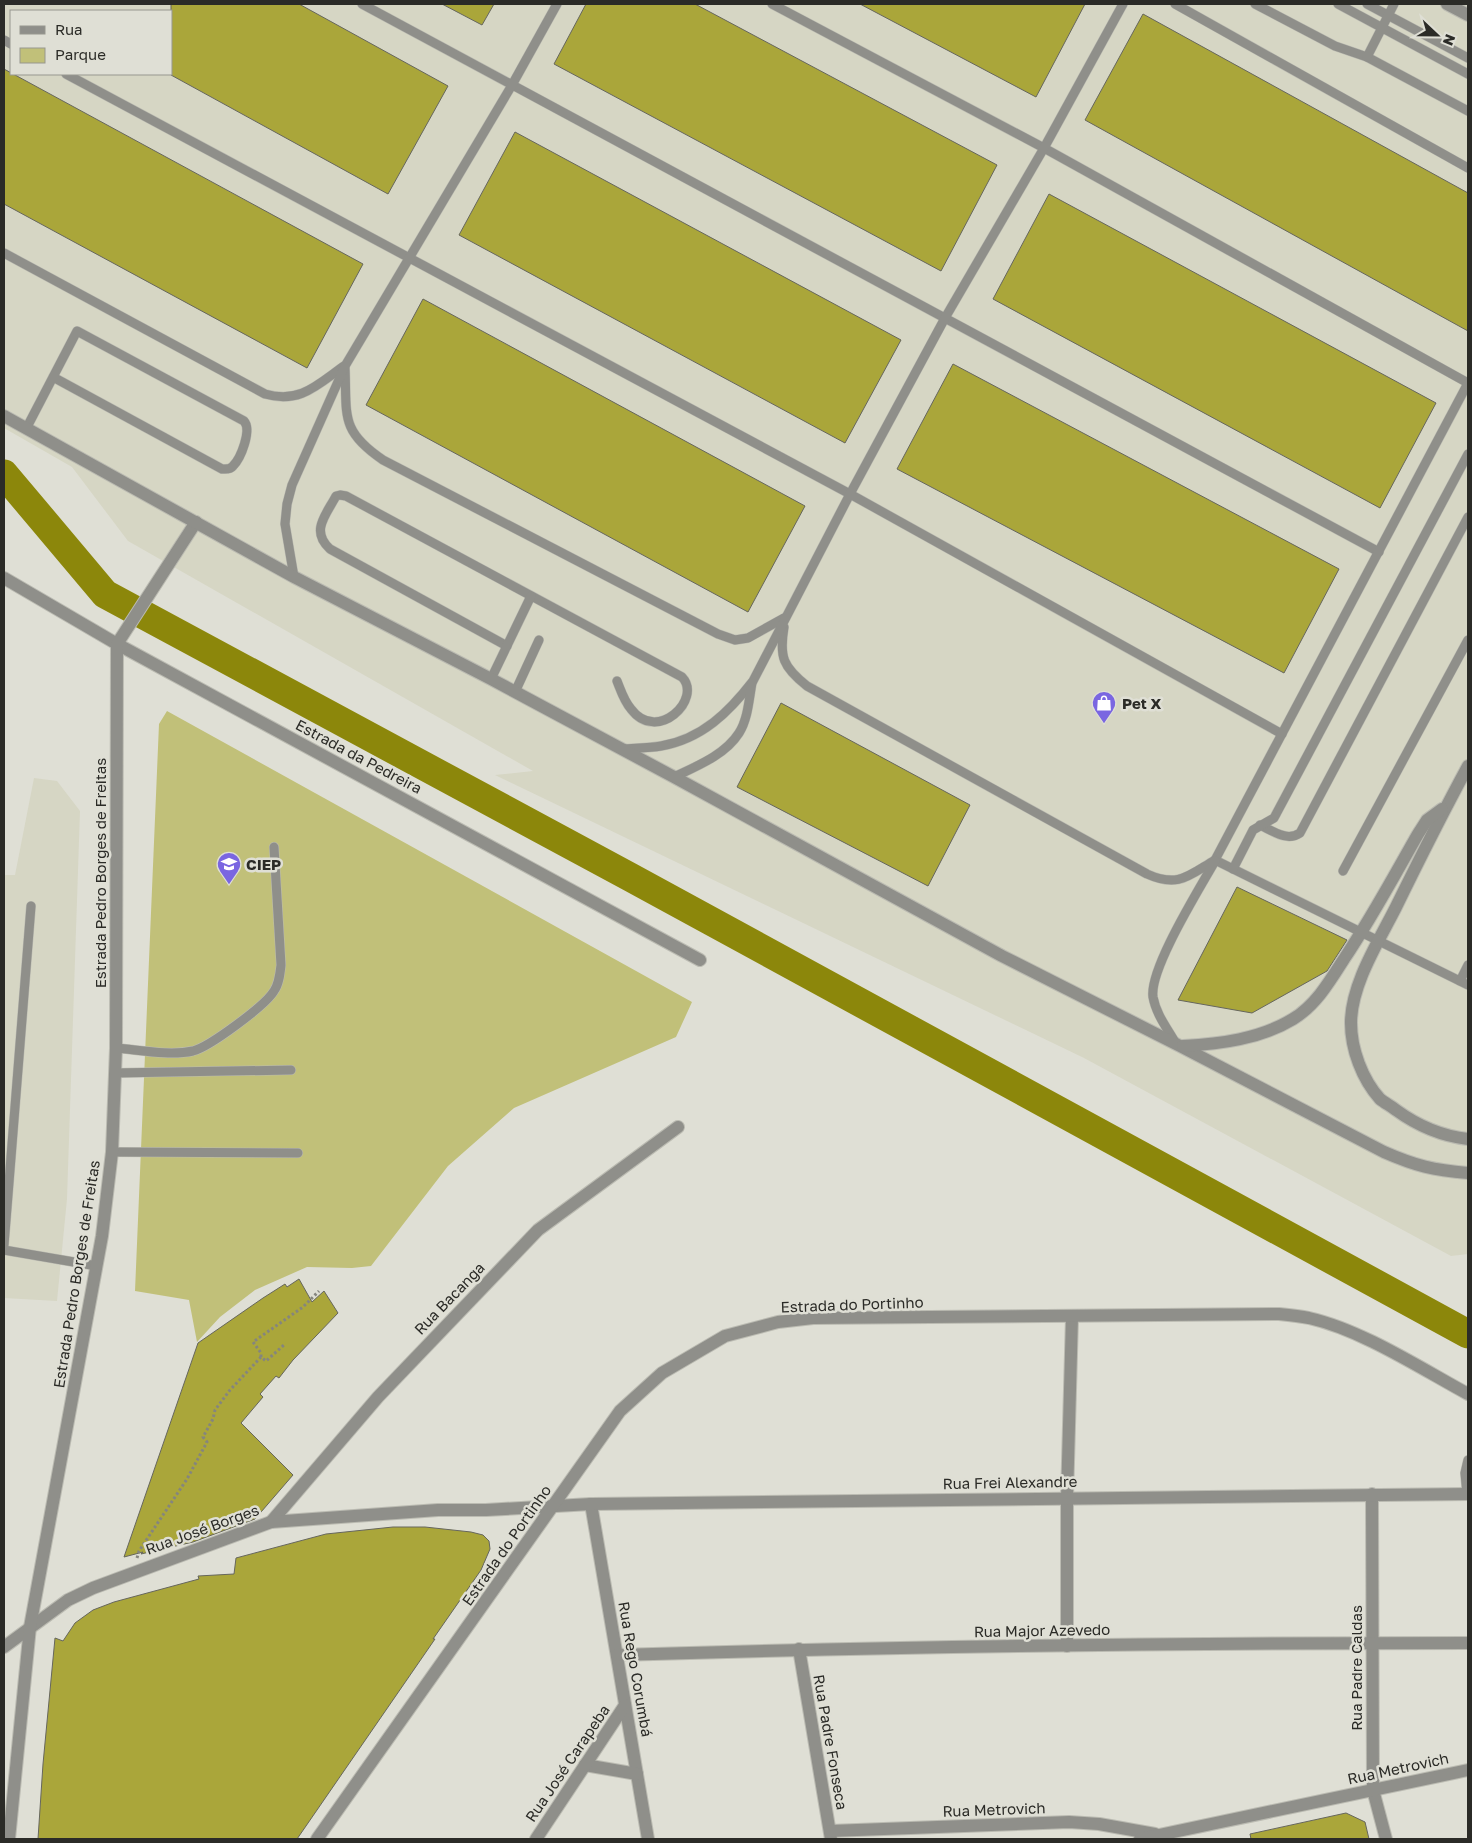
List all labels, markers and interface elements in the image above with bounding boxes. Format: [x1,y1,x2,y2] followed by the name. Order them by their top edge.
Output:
[10,10,172,75] legend
[1412,10,1462,60] north arrow
[55,20,82,38] text: Rua
[1440,32,1459,48] text: N
[55,45,106,63] text: Parque
[1091,690,1117,724] shop icon: Pet X
[1122,694,1161,712] place label: Pet X
[293,715,425,797] street label: Estrada da Pedreira
[91,758,109,988] street label: Estrada Pedro Borges de Freitas
[216,851,242,885] school or university icon: CIEP
[246,855,281,873] place label: CIEP
[49,1159,103,1389] street label: Estrada Pedro Borges de Freitas
[410,1258,488,1338] street label: Rua Bacanga
[780,1293,924,1315] street label: Estrada do Portinho
[943,1472,1078,1492] street label: Rua Frei Alexandre
[458,1481,554,1609] street label: Estrada do Portinho
[143,1500,261,1558] street label: Rua José Borges
[615,1600,657,1738] street label: Rua Rego Corumbá
[1347,1605,1365,1731] street label: Rua Padre Caldas
[974,1620,1110,1640] street label: Rua Major Azevedo
[810,1673,852,1811] street label: Rua Padre Fonseca
[521,1701,613,1825] street label: Rua José Carapeba
[1346,1748,1450,1788] street label: Rua Metrovich
[942,1798,1046,1820] street label: Rua Metrovich

